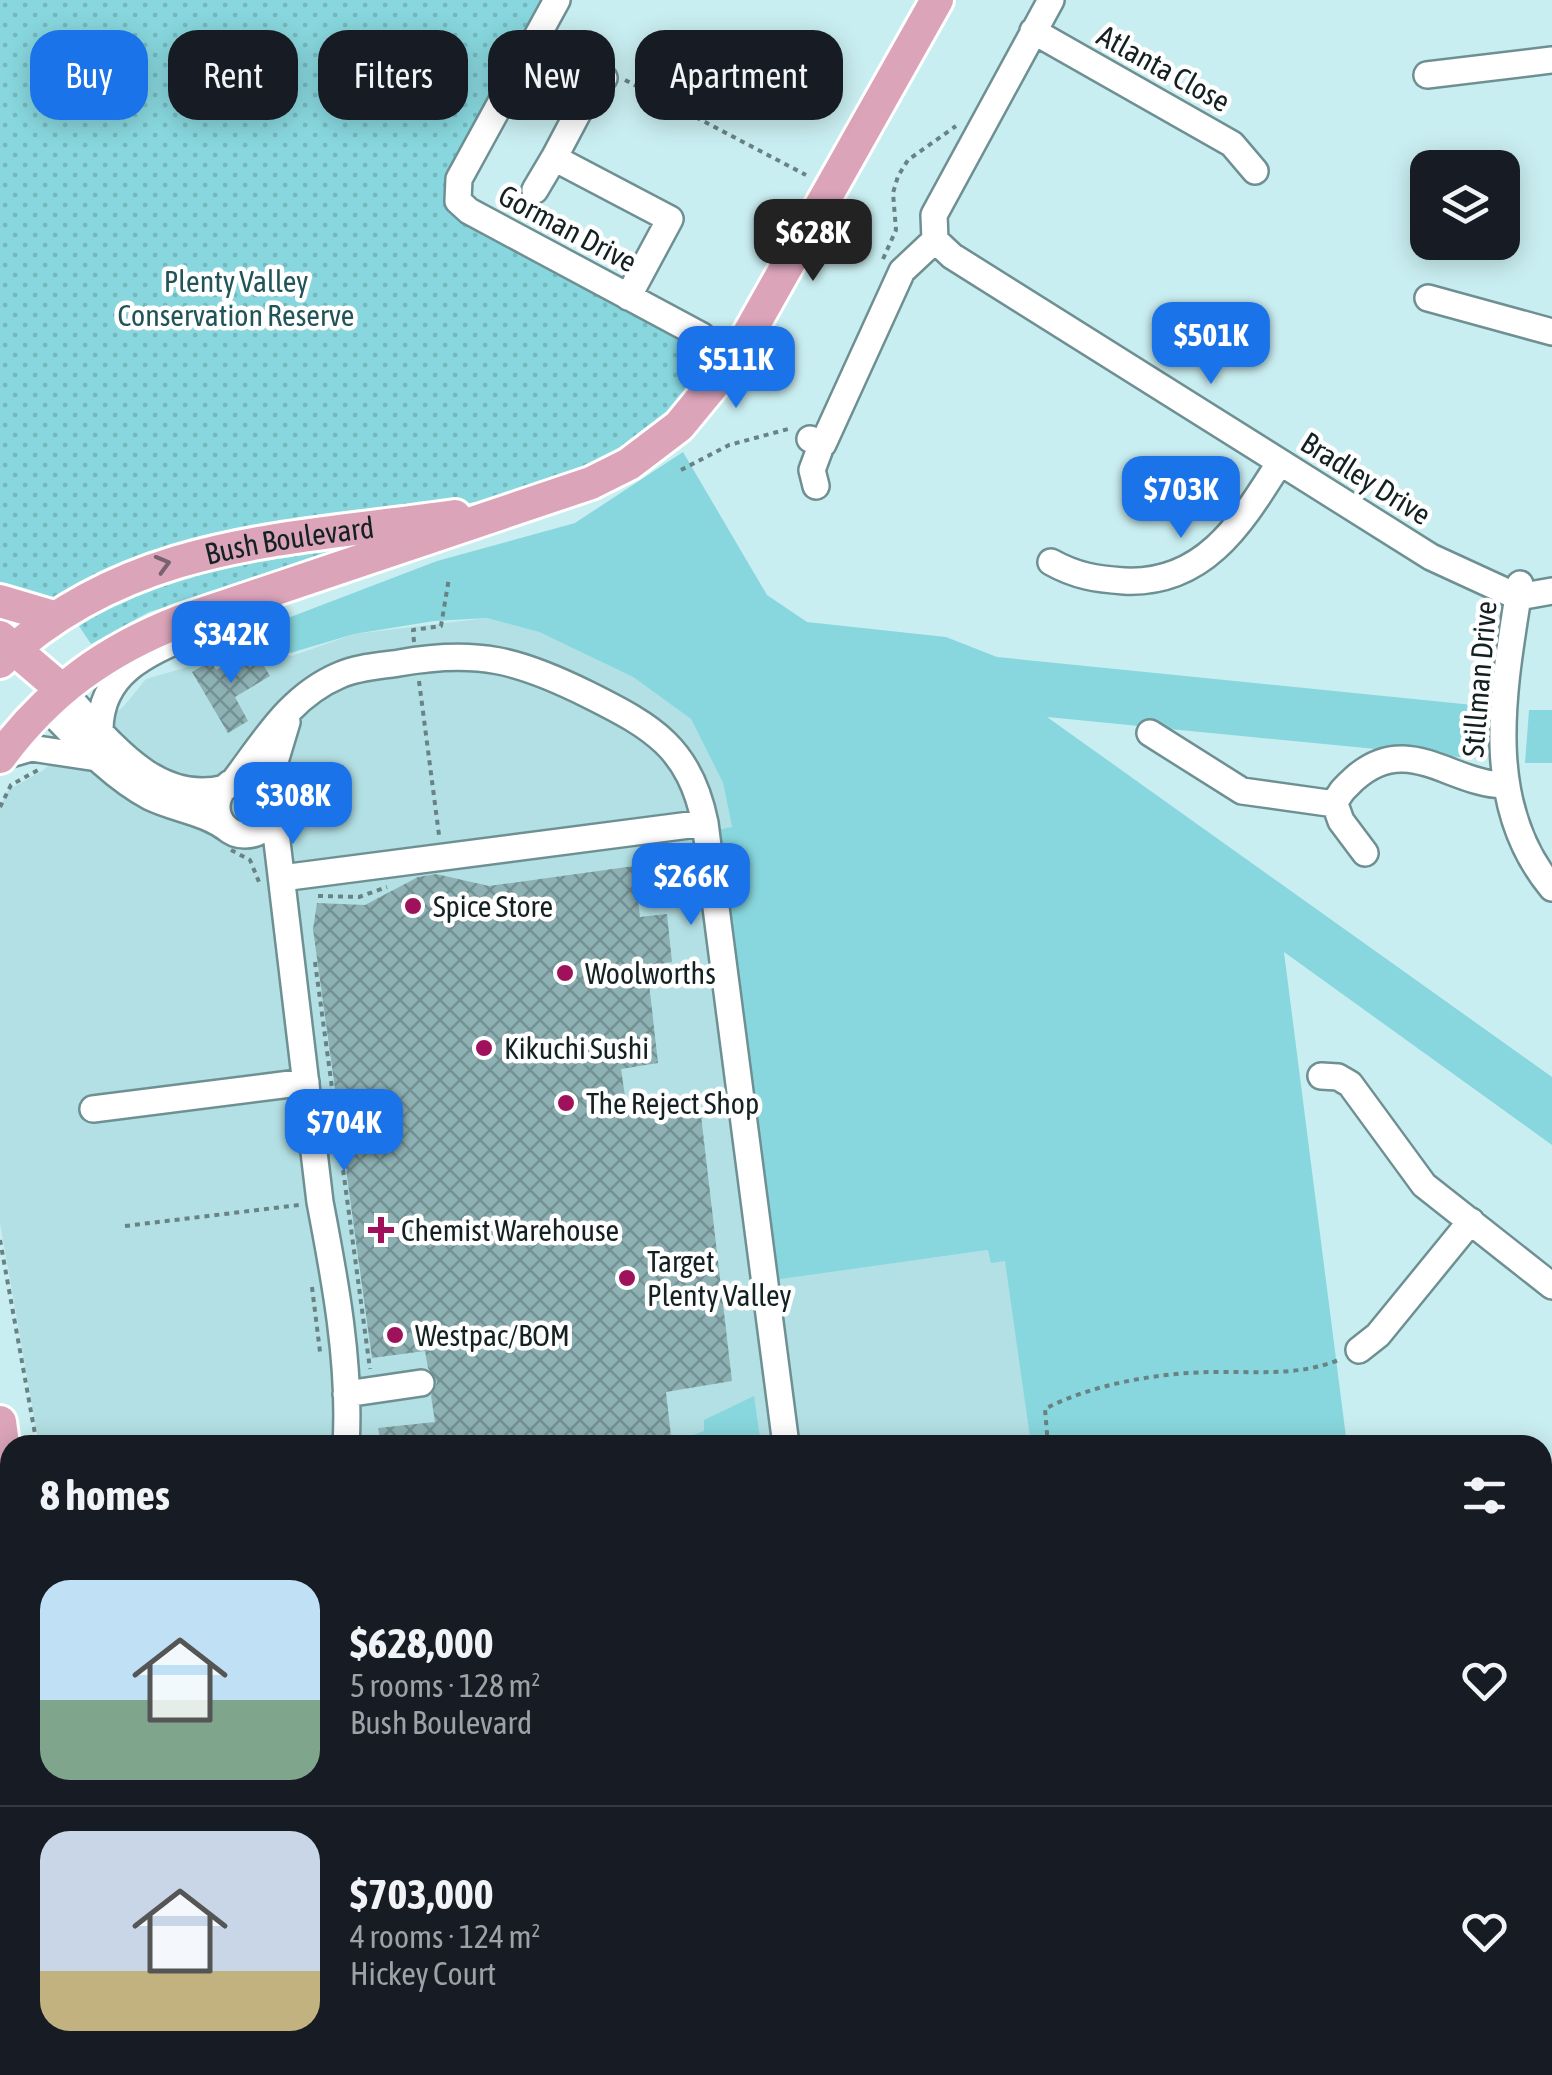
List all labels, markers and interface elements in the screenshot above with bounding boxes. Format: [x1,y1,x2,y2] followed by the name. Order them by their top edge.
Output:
[1092,18,1236,118] street label: Atlanta Close
[30,30,148,120] chip: Buy
[168,30,298,120] chip: Rent
[318,30,468,120] chip: Filters
[488,30,615,120] chip: New
[635,30,843,120] chip: Apartment
[1410,150,1520,260] map controls
[1410,150,1520,260] button: layers
[493,177,643,279] street label: Gorman Drive
[743,199,883,284] pin: $628K
[776,213,850,250] text: $628K
[118,264,354,332] park label: Plenty Valley Conservation Reserve
[1141,302,1281,387] pin: $501K
[1174,316,1248,353] text: $501K
[666,326,806,411] pin: $511K
[699,340,773,377] text: $511K
[1295,425,1437,531] street label: Bradley Drive
[1111,456,1251,541] pin: $703K
[1144,470,1218,507] text: $703K
[201,510,376,571] street label: Bush Boulevard
[154,555,171,576] one-way arrow
[1455,600,1503,758] street label: Stillman Drive
[161,601,301,686] pin: $342K
[194,615,268,652] text: $342K
[223,762,363,847] pin: $308K
[256,776,330,813] text: $308K
[621,843,761,928] pin: $266K
[654,857,728,894] text: $266K
[433,889,553,923] place label: Spice Store
[402,895,424,917] marker: Spice Store
[585,956,716,990] place label: Woolworths
[554,962,576,984] marker: Woolworths
[504,1031,649,1065] place label: Kikuchi Sushi
[473,1037,495,1059] marker: Kikuchi Sushi
[586,1086,759,1120] place label: The Reject Shop
[274,1089,414,1174] pin: $704K
[555,1092,577,1114] marker: The Reject Shop
[307,1103,381,1140] text: $704K
[401,1213,619,1247] place label: Chemist Warehouse
[370,1219,392,1241] marker: Chemist Warehouse
[647,1244,792,1312] place label: Target Plenty Valley
[616,1267,638,1289] marker: Target Plenty Valley
[415,1318,570,1352] place label: Westpac/BOM
[384,1324,406,1346] marker: Westpac/BOM
[1457,1468,1512,1523] icon: filters
[40,1471,170,1519] text: 8 homes
[350,1619,494,1667] text: $628,000
[120,1620,240,1740] icon: home
[1457,1653,1512,1708] icon: heart
[350,1667,540,1704] text: 5 rooms · 128 m²
[350,1704,532,1741] text: Bush Boulevard
[350,1870,494,1918] text: $703,000
[120,1871,240,1991] icon: home
[1457,1904,1512,1959] icon: heart
[350,1918,540,1955] text: 4 rooms · 124 m²
[350,1955,496,1992] text: Hickey Court

